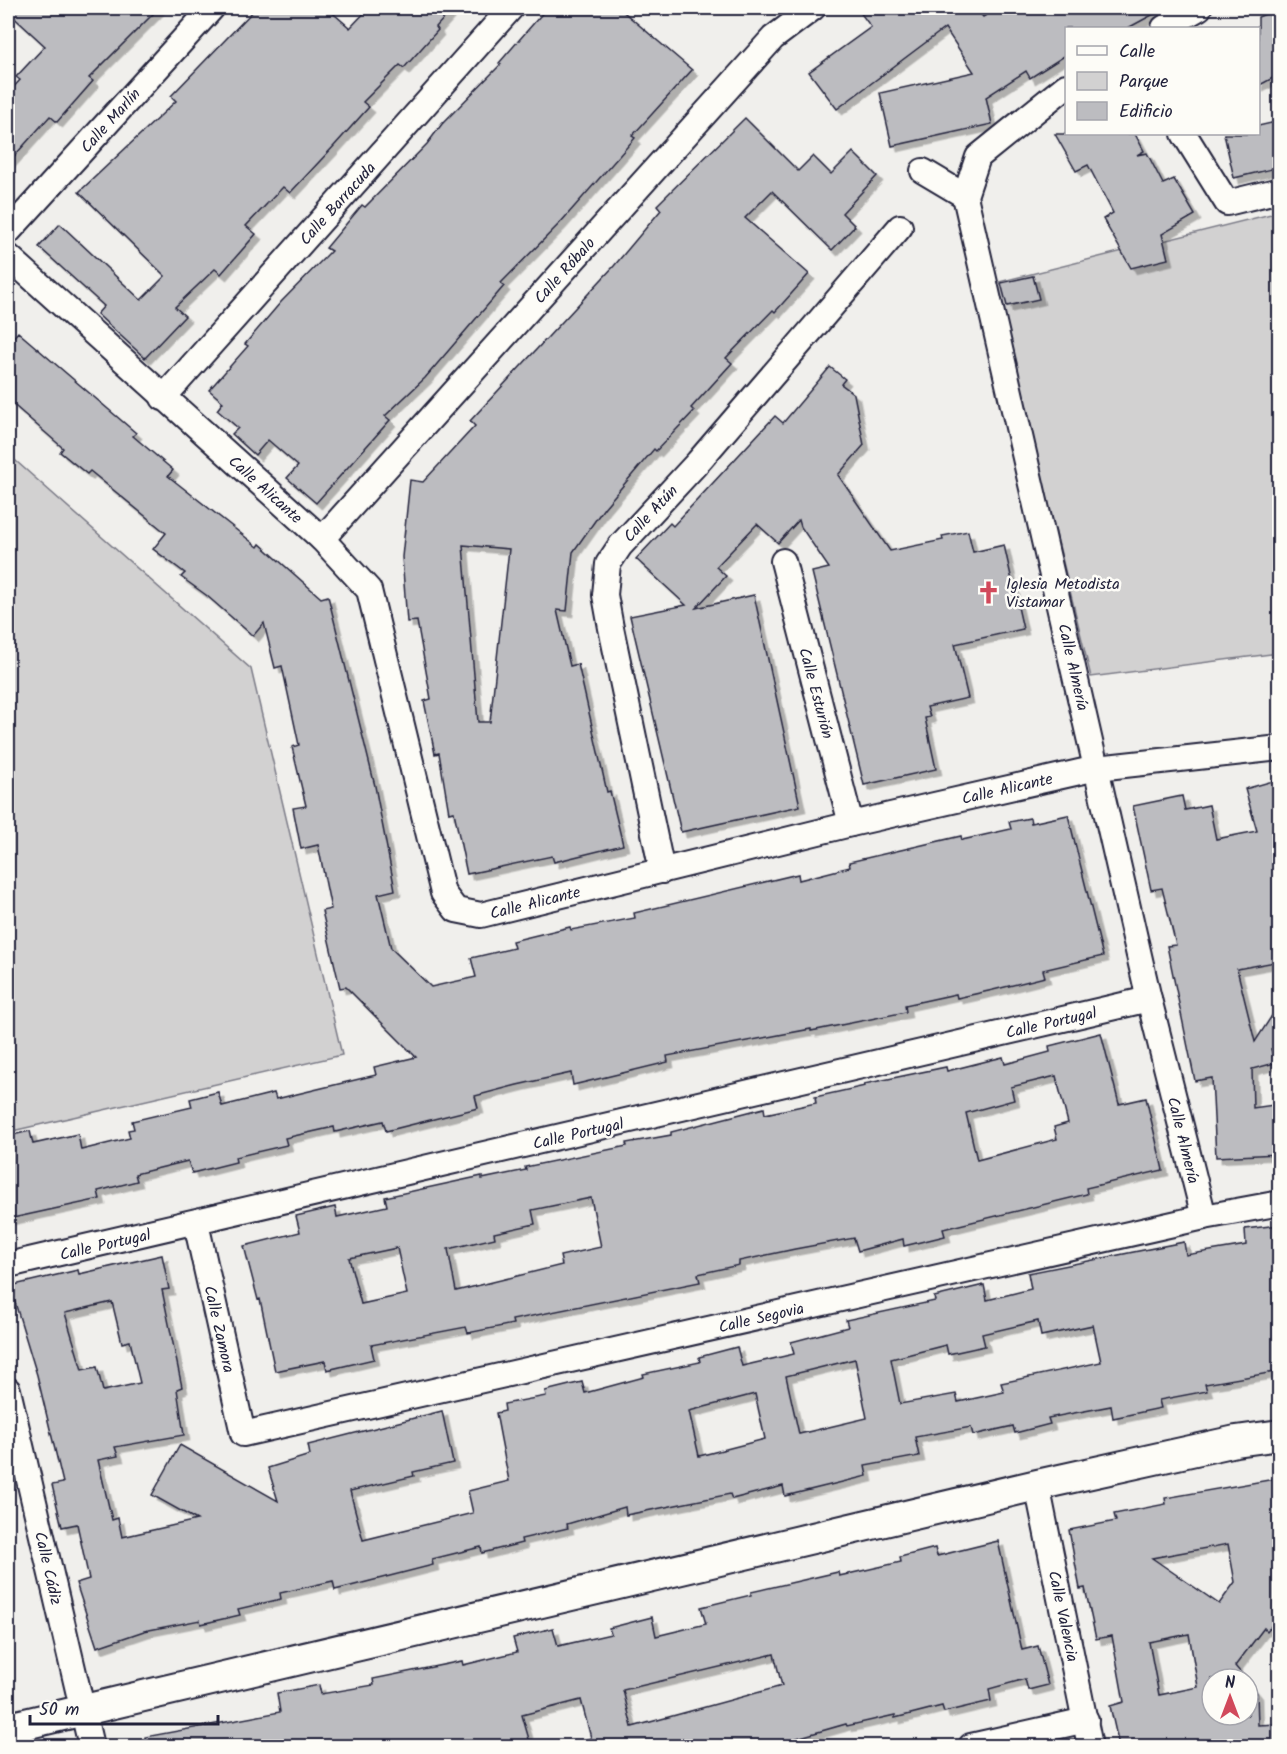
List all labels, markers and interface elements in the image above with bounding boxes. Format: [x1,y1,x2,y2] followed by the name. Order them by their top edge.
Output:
[1065,27,1260,135] legend
[1119,38,1155,67] text: Calle
[1119,68,1168,97] text: Parque
[75,83,147,159] street label: Calle Marlín
[1119,98,1173,127] text: Edificio
[294,157,382,251] street label: Calle Barracuda
[528,232,602,310] street label: Calle Róbalo
[222,450,308,530] street label: Calle Alicante
[618,480,684,548] street label: Calle Atún
[1006,572,1120,615] place label: Iglesia Metodista Vistamar
[975,579,1001,605] church icon: Iglesia Metodista Vistamar
[1050,621,1095,713] street label: Calle Almería
[791,645,840,742] street label: Calle Esturión
[959,767,1055,812] street label: Calle Alicante
[487,880,583,927] street label: Calle Alicante
[1003,1001,1099,1046] street label: Calle Portugal
[1160,1094,1205,1186] street label: Calle Almería
[530,1112,626,1157] street label: Calle Portugal
[57,1223,153,1268] street label: Calle Portugal
[196,1283,241,1375] street label: Calle Zamora
[716,1296,807,1340] street label: Calle Segovia
[27,1529,68,1607] street label: Calle Cádiz
[1041,1568,1084,1664] street label: Calle Valencia
[1200,1667,1260,1727] north arrow
[1225,1671,1235,1696] text: N
[30,1688,218,1726] scale bar
[39,1696,79,1725] text: 50 m

